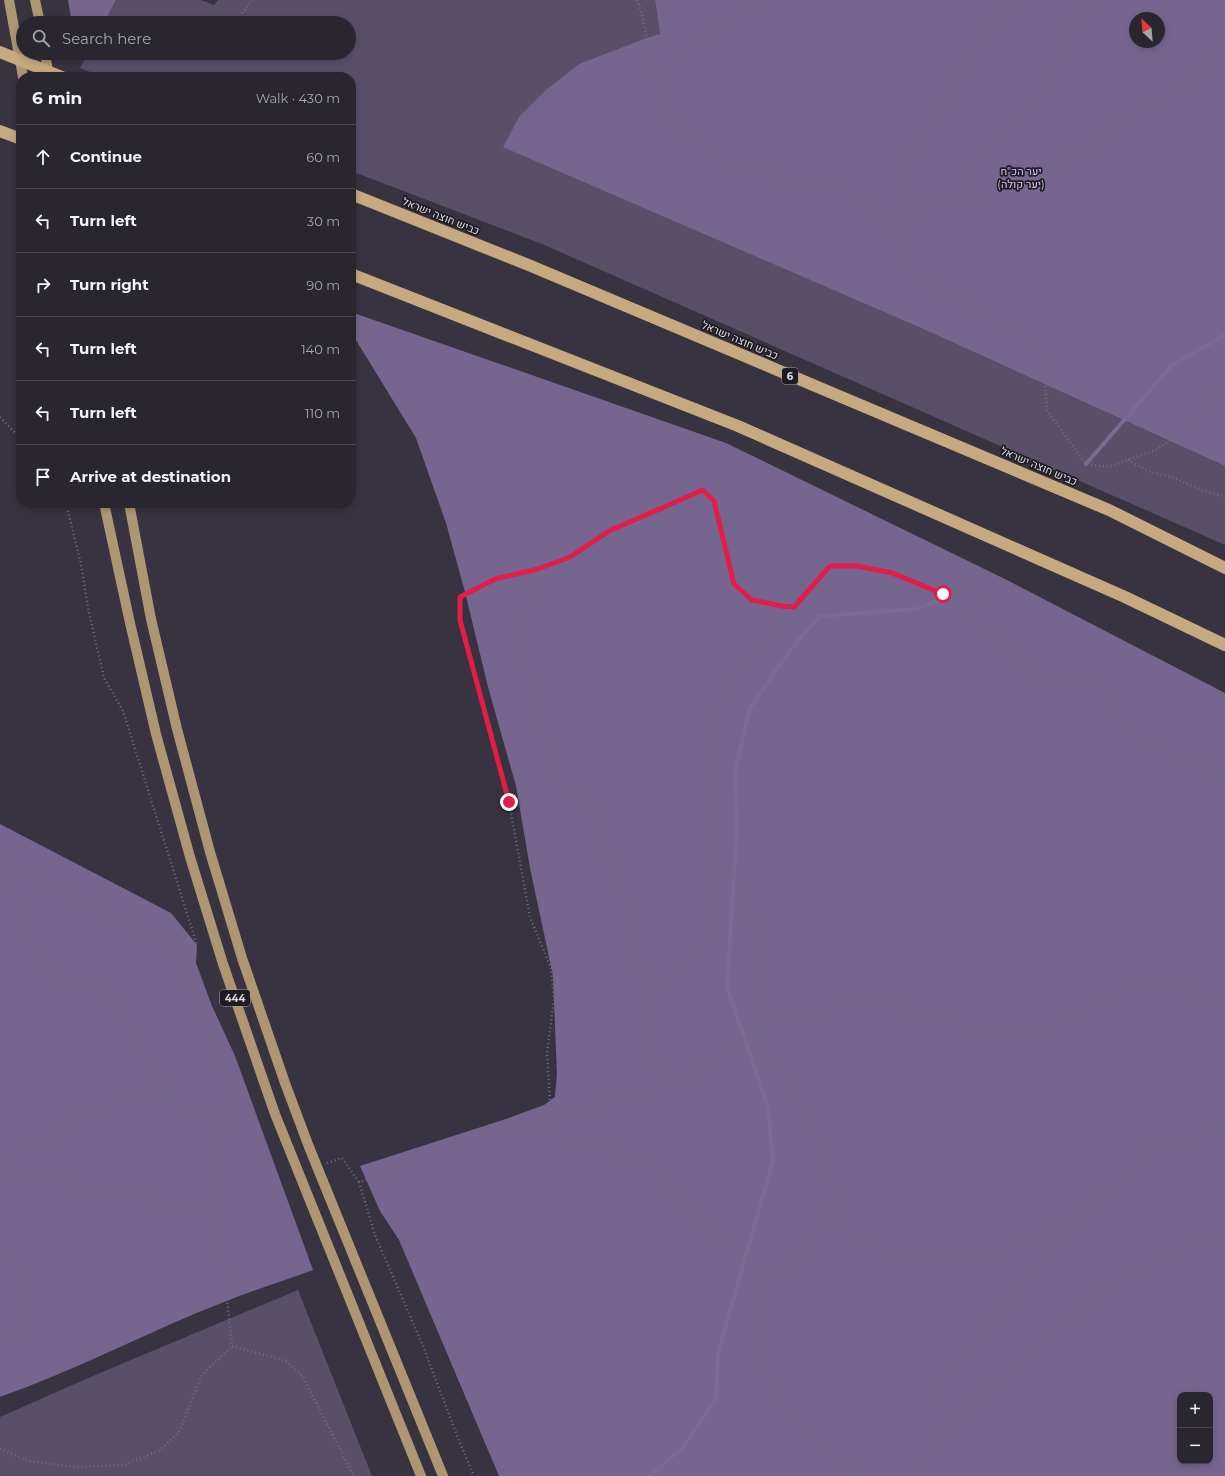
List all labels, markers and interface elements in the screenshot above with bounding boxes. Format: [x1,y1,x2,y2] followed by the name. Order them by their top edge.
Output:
[1129,12,1165,48] north arrow
[16,16,356,60] search box
[30,27,52,49] icon: search
[62,29,151,48] text: Search here
[32,88,82,108] text: 6 min
[256,90,340,106] text: Walk · 430 m
[32,146,54,168] icon: ahead
[70,147,142,166] text: Continue
[306,149,340,165] text: 60 m
[997,164,1045,191] park label: יער הכ"ח (יער קולה)
[400,194,482,238] street label: כביש חוצה ישראל
[32,210,54,232] icon: left
[70,211,137,230] text: Turn left
[307,213,340,229] text: 30 m
[32,274,54,296] icon: right
[70,275,149,294] text: Turn right
[306,277,340,293] text: 90 m
[699,318,781,362] street label: כביש חוצה ישראל
[32,338,54,360] icon: left
[70,339,137,358] text: Turn left
[301,341,340,357] text: 140 m
[782,368,798,384] road number: 6
[32,402,54,424] icon: left
[70,403,137,422] text: Turn left
[305,405,340,421] text: 110 m
[998,444,1080,488] street label: כביש חוצה ישראל
[32,466,54,488] icon: arrive
[70,467,231,486] text: Arrive at destination
[934,585,952,603] route start
[500,793,518,811] route end
[220,990,250,1006] road number: 444
[1177,1392,1213,1464] map controls
[1177,1392,1213,1428] button: +
[1177,1428,1213,1464] button: −

